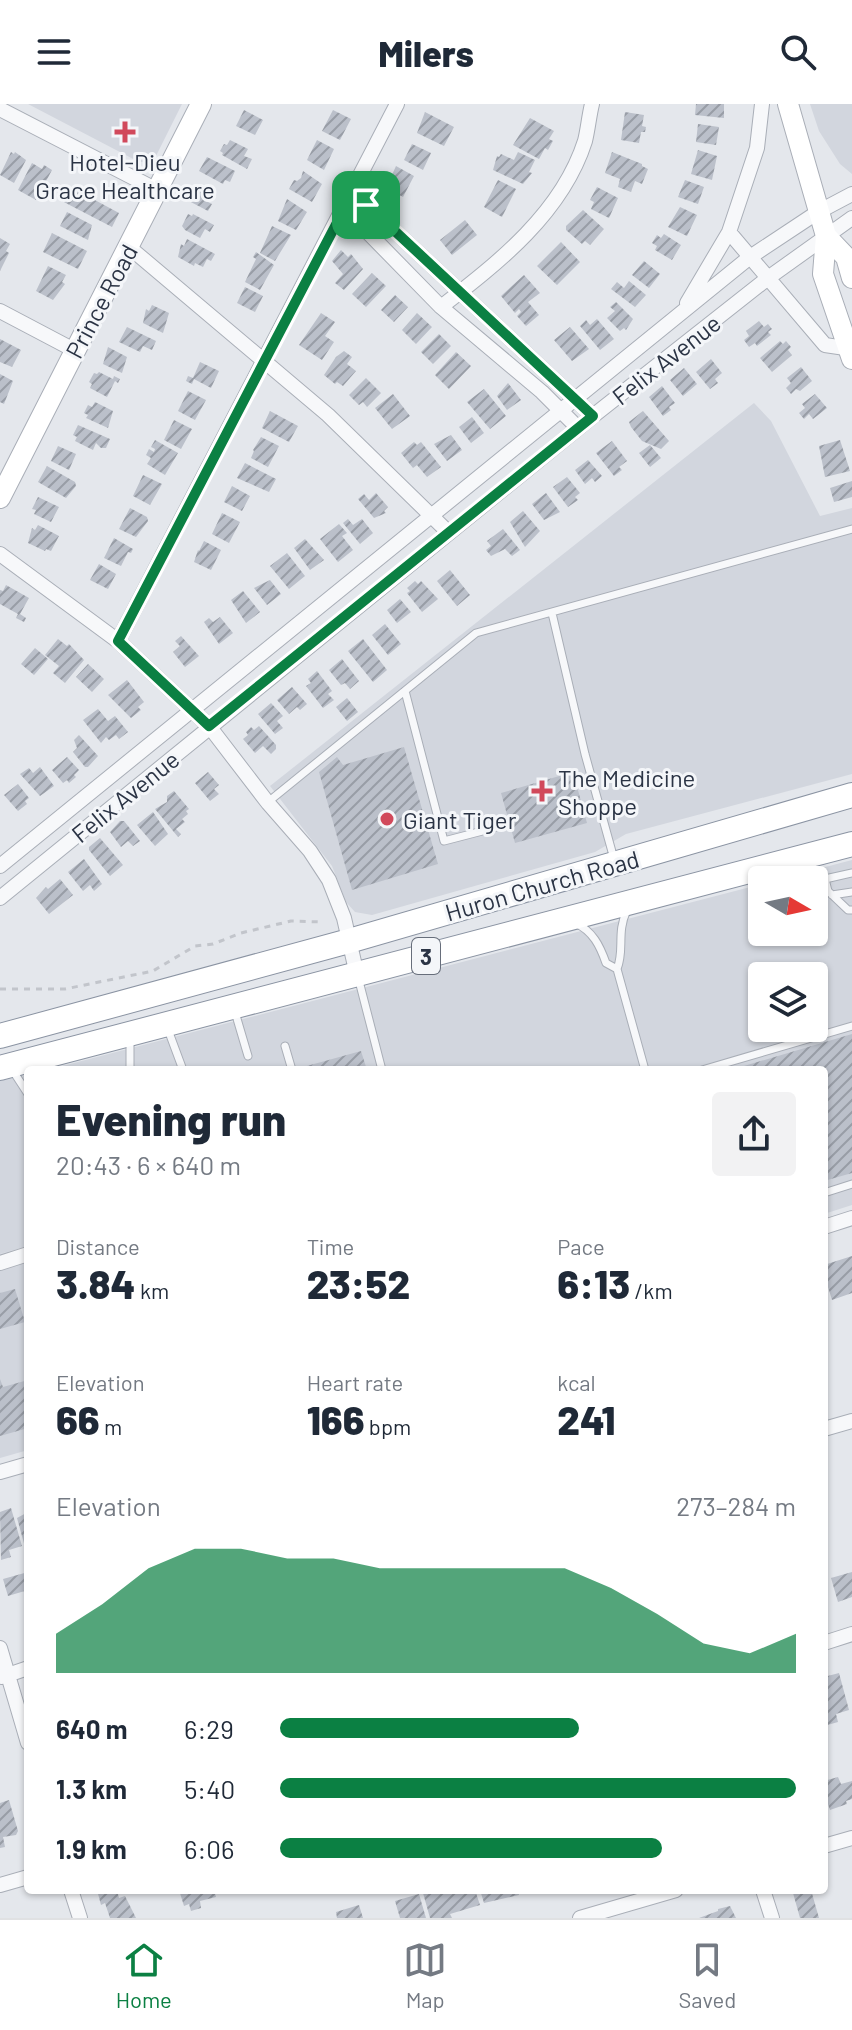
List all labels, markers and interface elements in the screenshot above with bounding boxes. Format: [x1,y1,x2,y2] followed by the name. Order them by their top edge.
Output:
[32,30,76,74] icon: menu
[776,30,820,74] icon: search
[378,31,474,74] text: Milers
[114,121,136,143] marker: Hotel-Dieu Grace Healthcare
[35,147,215,204] place label: Hotel-Dieu Grace Healthcare
[332,171,400,239] pin
[344,183,388,227] icon: arrive
[59,239,143,363] street label: Prince Road
[606,308,726,410] street label: Felix Avenue
[66,744,184,848] street label: Felix Avenue
[558,763,695,820] place label: The Medicine Shoppe
[533,782,551,800] marker: The Medicine Shoppe
[403,805,517,834] place label: Giant Tiger
[378,810,396,828] marker: Giant Tiger
[442,843,642,927] street label: Huron Church Road
[748,866,828,946] north arrow
[748,866,828,1042] map controls
[412,938,440,974] road number: 3
[748,962,828,1042] button: layers
[56,1092,286,1145] text: Evening run
[712,1092,796,1176] button: share
[56,1149,241,1180] text: 20:43 · 6 × 640 m
[56,1233,140,1259] text: Distance
[307,1233,354,1259] text: Time
[557,1233,605,1259] text: Pace
[56,1259,136,1307] text: 3.84
[307,1259,410,1307] text: 23:52
[557,1259,630,1307] text: 6:13
[136,1277,169,1303] text: km
[630,1277,673,1303] text: /km
[56,1369,145,1395] text: Elevation
[307,1369,403,1395] text: Heart rate
[557,1369,596,1395] text: kcal
[56,1395,100,1443] text: 66
[307,1395,364,1443] text: 166
[557,1395,615,1443] text: 241
[100,1413,122,1439] text: m
[364,1413,411,1439] text: bpm
[56,1490,161,1521] text: Elevation
[676,1490,796,1521] text: 273–284 m
[56,1713,127,1744] text: 640 m
[184,1713,234,1744] text: 6:29
[56,1773,127,1804] text: 1.3 km
[184,1773,235,1804] text: 5:40
[56,1833,127,1864] text: 1.9 km
[184,1833,234,1864] text: 6:06
[116,1938,172,2012] tab: Home
[403,1938,447,2012] tab: Map
[679,1938,736,2012] tab: Saved

